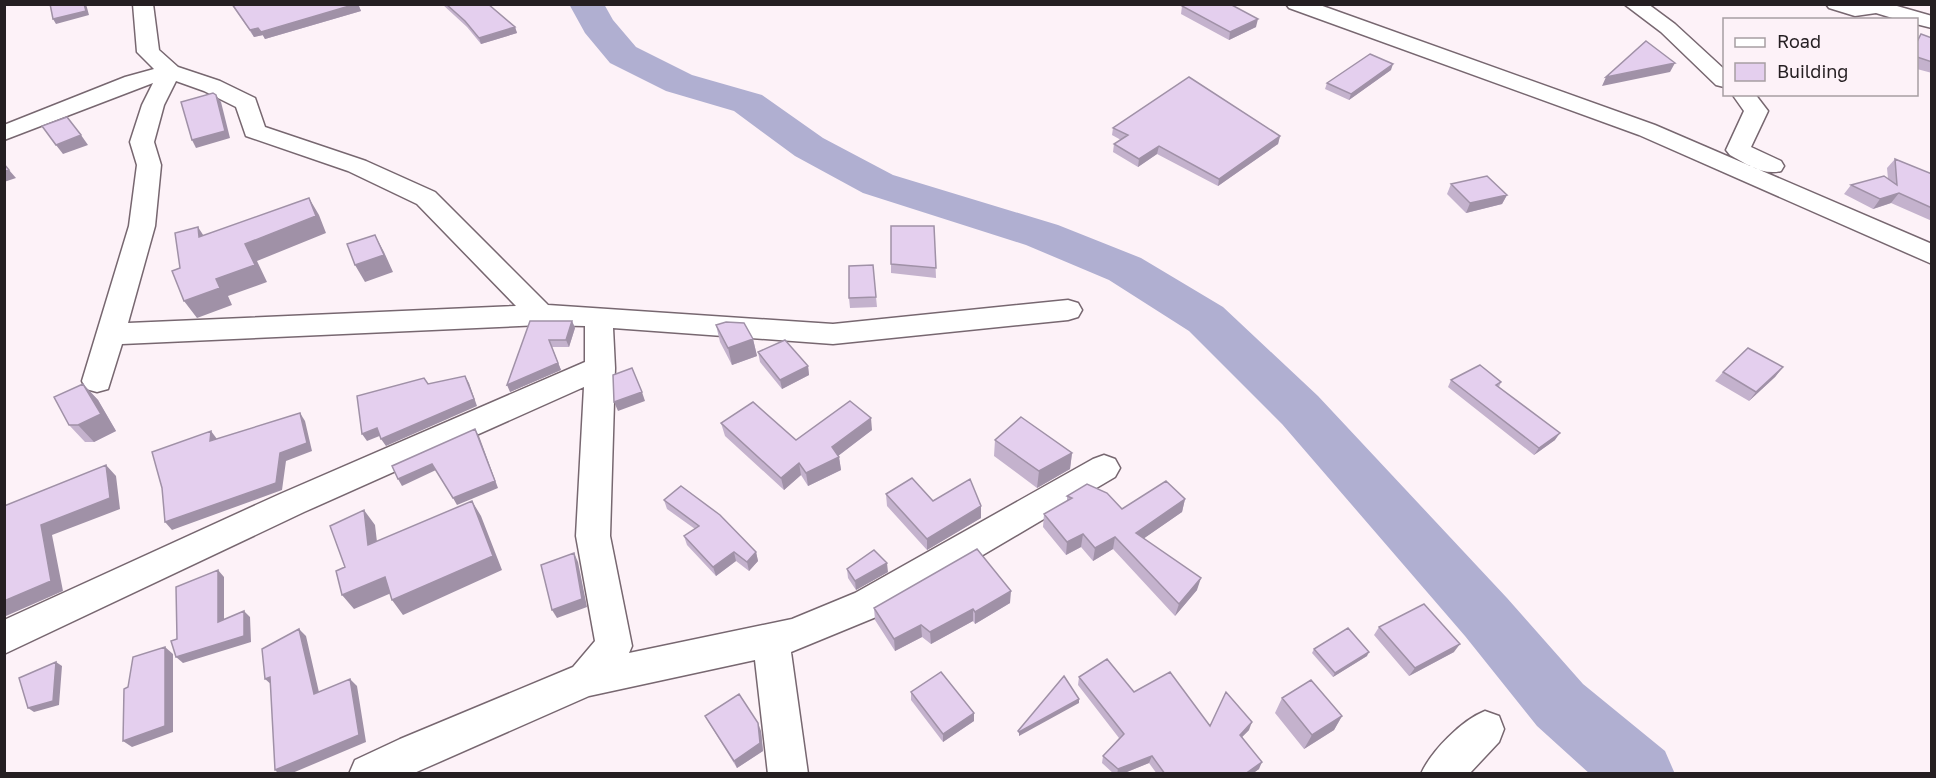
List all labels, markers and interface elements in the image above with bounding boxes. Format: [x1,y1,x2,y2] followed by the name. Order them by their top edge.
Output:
[1723,18,1918,96] legend
[1777,30,1821,52] text: Road
[1777,60,1848,82] text: Building

